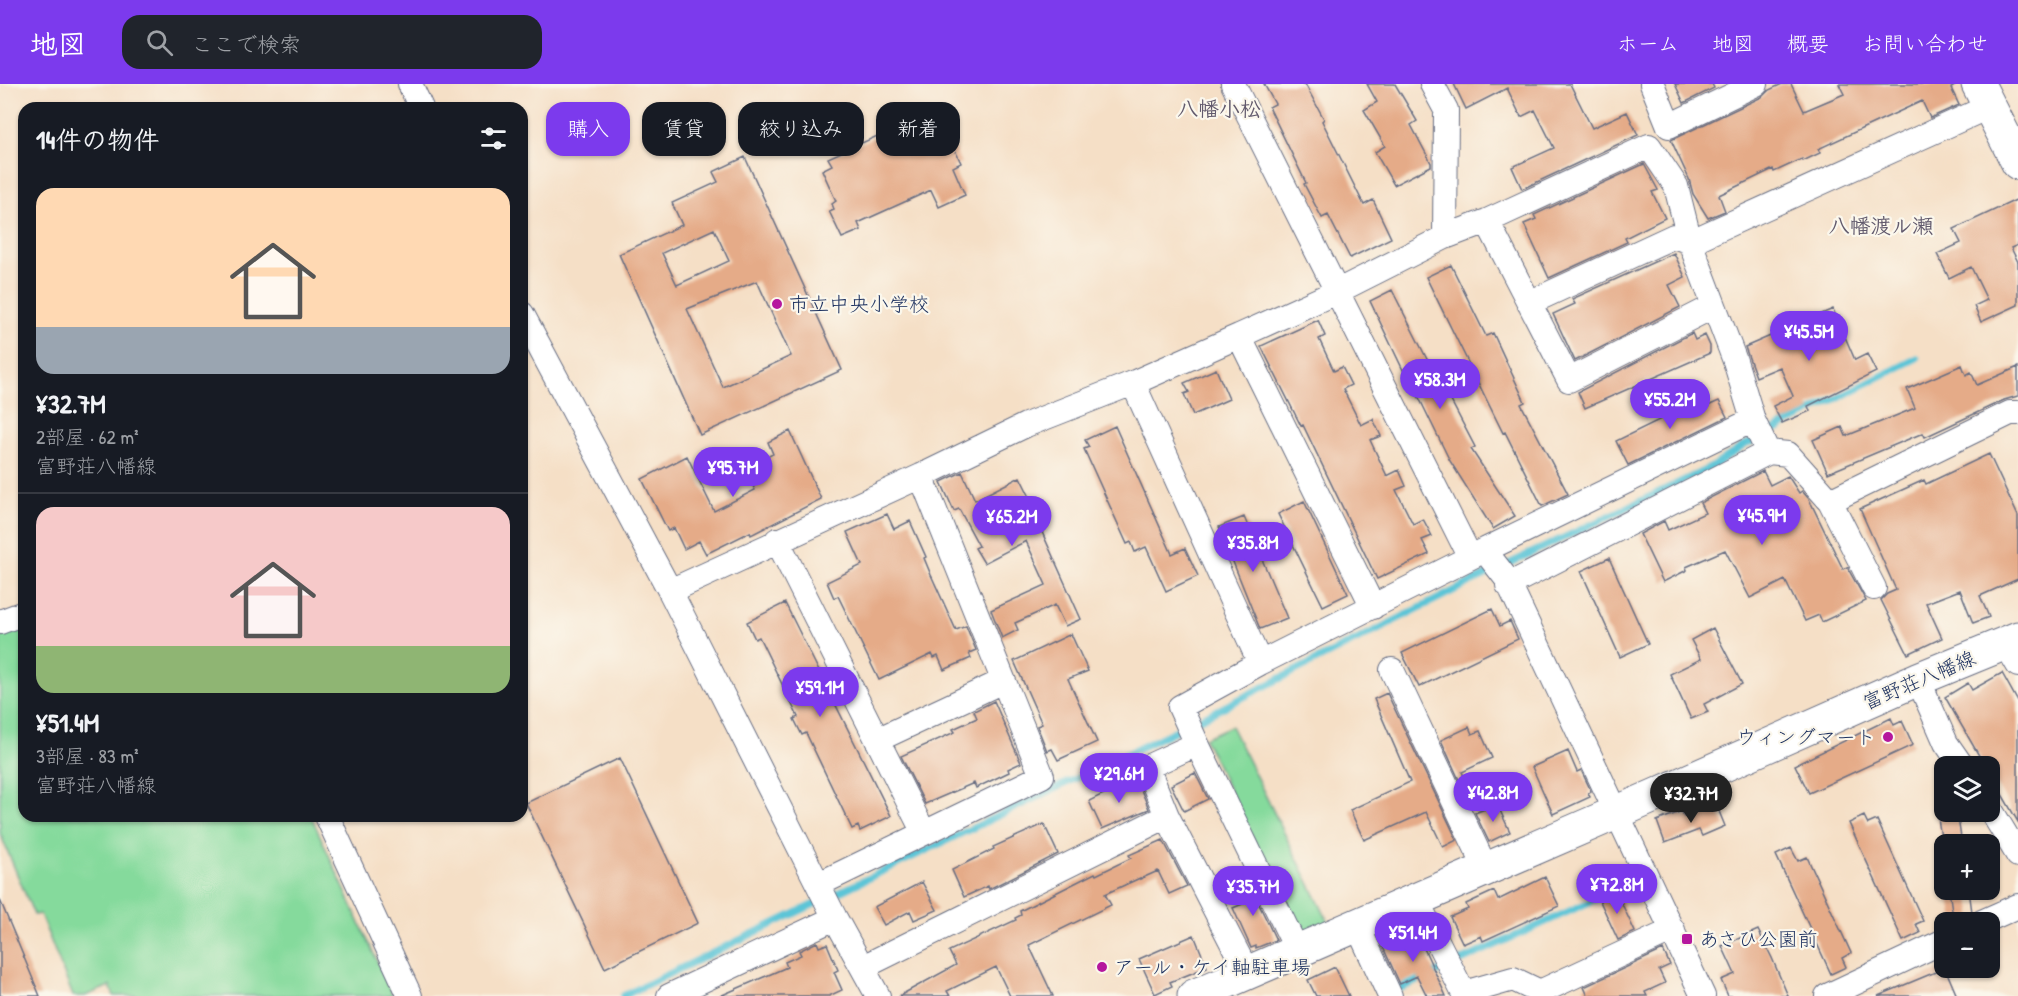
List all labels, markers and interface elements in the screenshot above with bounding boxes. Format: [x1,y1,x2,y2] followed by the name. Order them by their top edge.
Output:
[122,15,542,69] search box
[30,25,86,63] text: 地図
[143,26,176,59] icon: search
[191,29,301,59] text: ここで検索
[1617,29,1679,58] text: ホーム
[1712,29,1754,58] text: 地図
[1787,29,1829,58] text: 概要
[1862,29,1988,58] text: お問い合わせ
[1177,94,1261,123] district label: 八幡小松
[546,102,630,156] chip: 購入
[642,102,726,156] chip: 賃貸
[738,102,864,156] chip: 絞り込み
[876,102,960,156] chip: 新着
[36,122,159,157] text: 14件の物件
[477,122,510,155] icon: filters
[1829,211,1934,240] district label: 八幡渡ル瀬
[219,227,327,335] icon: home
[789,290,929,317] place label: 市立中央小学校
[770,297,784,311] marker: 市立中央小学校
[1760,311,1858,362] pin: ¥45.5M
[1784,317,1834,344] text: ¥45.5M
[1391,359,1489,410] pin: ¥58.3M
[1414,365,1466,392] text: ¥58.3M
[1621,379,1719,430] pin: ¥55.2M
[1644,385,1696,412] text: ¥55.2M
[36,386,106,421] text: ¥32.7M
[36,423,139,450] text: 2部屋 · 62 m²
[684,447,782,498] pin: ¥95.7M
[36,452,156,479] text: 富野荘八幡線
[707,453,759,480] text: ¥95.7M
[1713,495,1811,546] pin: ¥45.9M
[963,496,1061,547] pin: ¥65.2M
[1738,501,1786,528] text: ¥45.9M
[986,502,1038,529] text: ¥65.2M
[1204,522,1302,573] pin: ¥35.8M
[1227,528,1279,555] text: ¥35.8M
[219,546,327,654] icon: home
[1858,644,1979,715] street label: 富野荘八幡線
[771,667,869,718] pin: ¥59.1M
[796,673,844,700] text: ¥59.1M
[36,705,99,740] text: ¥51.4M
[1736,723,1876,750] place label: ウィングマート
[1881,730,1895,744] marker: ウィングマート
[36,742,139,769] text: 3部屋 · 83 m²
[1070,753,1168,804] pin: ¥29.6M
[1934,756,2000,978] map controls
[1934,756,2000,822] button: layers
[1094,759,1144,786] text: ¥29.6M
[36,771,156,798] text: 富野荘八幡線
[1444,772,1542,823] pin: ¥42.8M
[1642,773,1740,824] pin: ¥32.7M
[1468,778,1518,805] text: ¥42.8M
[1664,779,1718,806] text: ¥32.7M
[1934,834,2000,900] button: +
[1568,864,1666,915] pin: ¥72.8M
[1204,866,1302,917] pin: ¥35.7M
[1590,870,1644,897] text: ¥72.8M
[1227,872,1279,899] text: ¥35.7M
[1364,912,1462,963] pin: ¥51.4M
[1934,912,2000,978] button: −
[1389,918,1437,945] text: ¥51.4M
[1699,925,1818,952] place label: あさひ公園前
[1680,932,1694,946] marker: あさひ公園前
[1114,953,1311,980] place label: アール・ケイ軸駐車場
[1095,960,1109,974] marker: アール・ケイ軸駐車場

